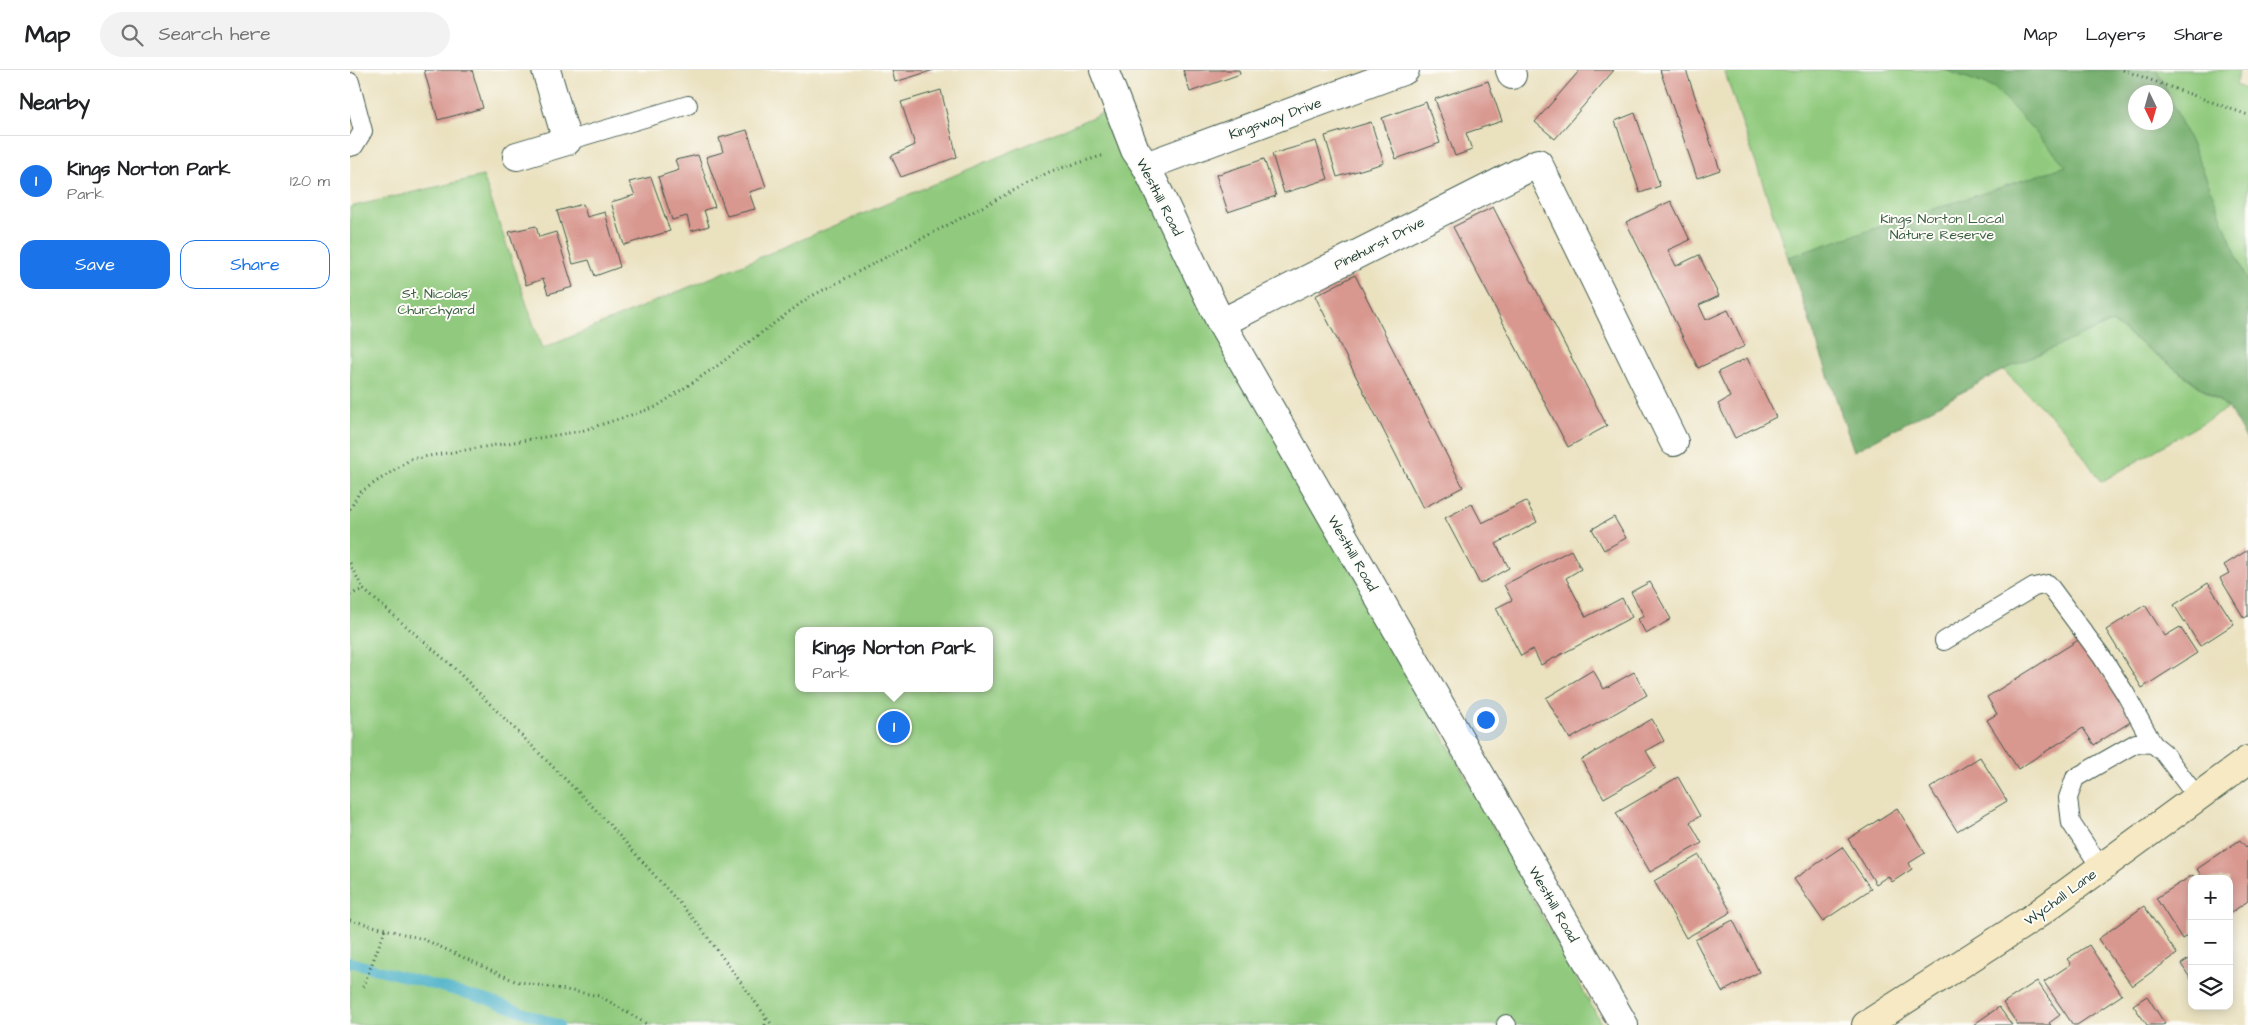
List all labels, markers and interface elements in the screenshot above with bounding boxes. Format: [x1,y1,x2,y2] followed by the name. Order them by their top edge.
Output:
[100,12,450,57] search box
[25,18,70,52] text: Map
[118,21,146,49] icon: search
[158,21,271,48] text: Search here
[2023,22,2057,47] text: Map
[2085,22,2146,47] text: Layers
[2174,22,2223,47] text: Share
[2128,85,2173,130] north arrow
[20,88,90,117] text: Nearby
[1226,93,1325,145] street label: Kingsway Drive
[1131,155,1187,240] street label: Westhill Road
[67,156,230,183] text: Kings Norton Park
[35,170,37,192] text: 1
[290,170,330,192] text: 120 m
[67,183,104,205] text: Park
[1880,209,2004,245] park label: Kings Norton Local Nature Reserve
[1331,212,1429,275] street label: Pinehurst Drive
[20,240,170,289] button: Save
[180,240,330,289] button: Share
[397,284,475,320] park label: St. Nicolas' Churchyard
[1322,512,1382,595] street label: Westhill Road
[795,627,993,692] popup
[812,635,976,662] text: Kings Norton Park
[812,662,849,684] text: Park
[1473,707,1499,733] your location
[878,708,910,746] pin: 1
[1523,863,1583,946] street label: Westhill Road
[2020,864,2101,931] street label: Wychall Lane
[2188,875,2233,1010] map controls
[2188,875,2233,920] button: +
[2188,920,2233,965] button: −
[2188,965,2233,1010] button: layers

